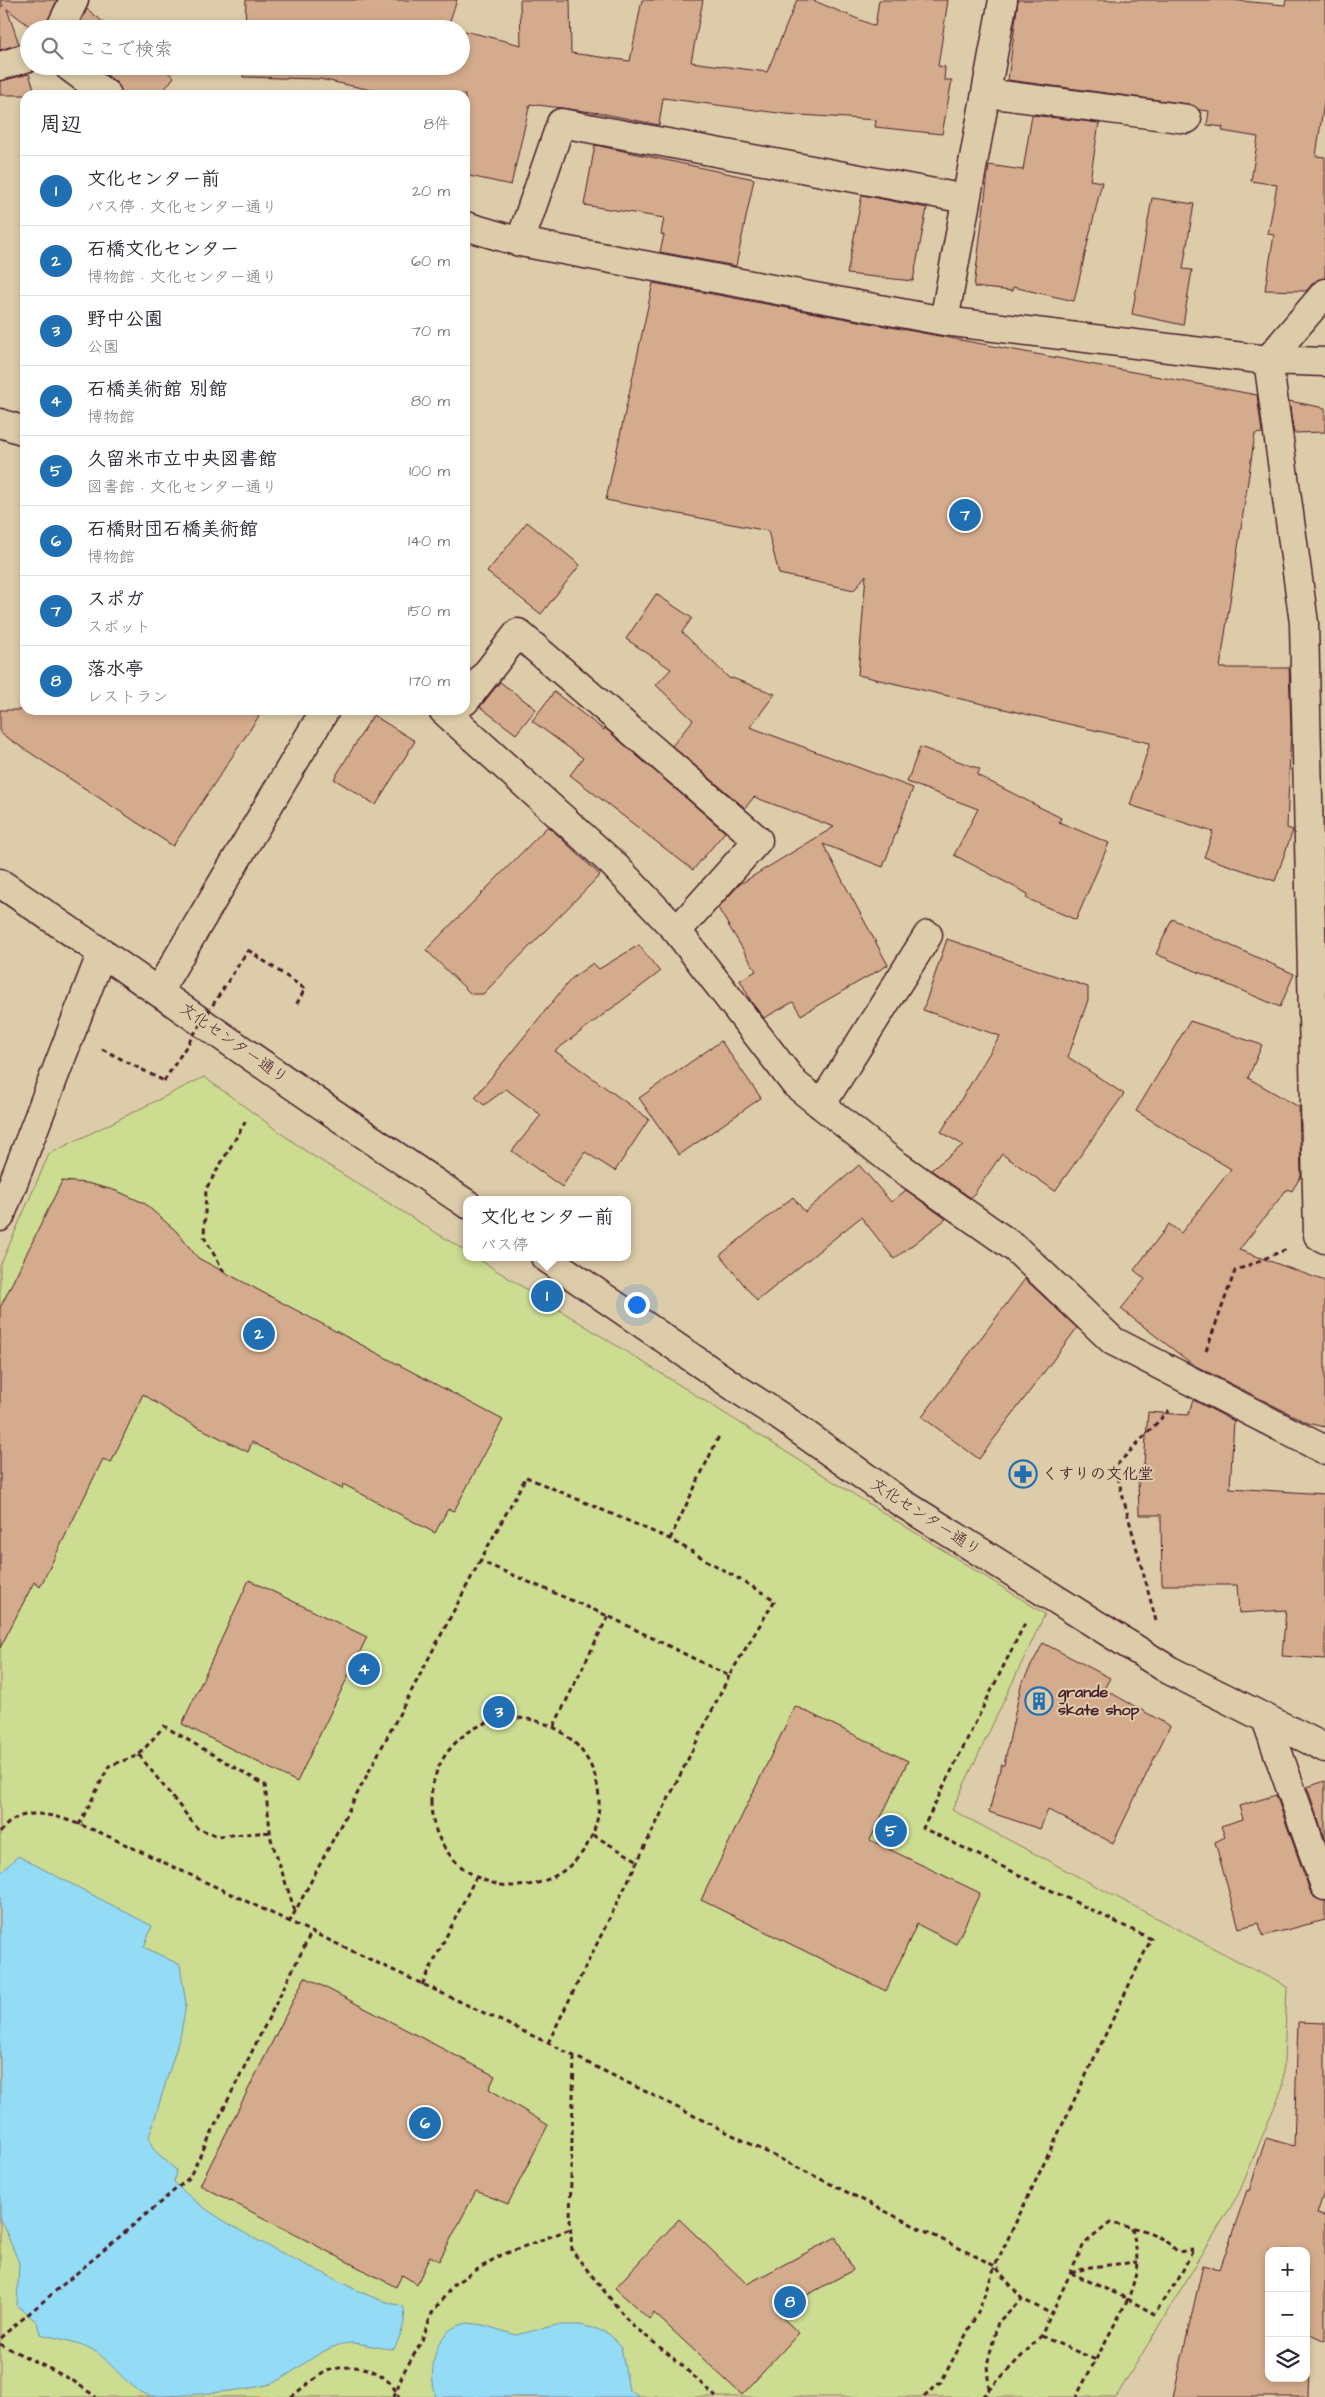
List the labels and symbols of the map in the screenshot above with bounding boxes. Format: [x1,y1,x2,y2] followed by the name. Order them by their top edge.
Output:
[949,496,981,534] pin: 7
[176,997,292,1089] street label: 文化センター通り
[531,1277,563,1315] pin: 1
[624,1292,650,1318] your location
[243,1315,275,1353] pin: 2
[1008,1459,1038,1489] pharmacy icon: くすりの文化堂
[1042,1463,1154,1485] place label: くすりの文化堂
[867,1473,985,1561] street label: 文化センター通り
[348,1650,380,1688] pin: 4
[1058,1681,1139,1721] place label: grande skate shop
[1024,1686,1054,1716] building icon: grande skate shop
[483,1693,515,1731] pin: 3
[875,1812,907,1850] pin: 5
[409,2104,441,2142] pin: 6
[774,2283,806,2321] pin: 8

